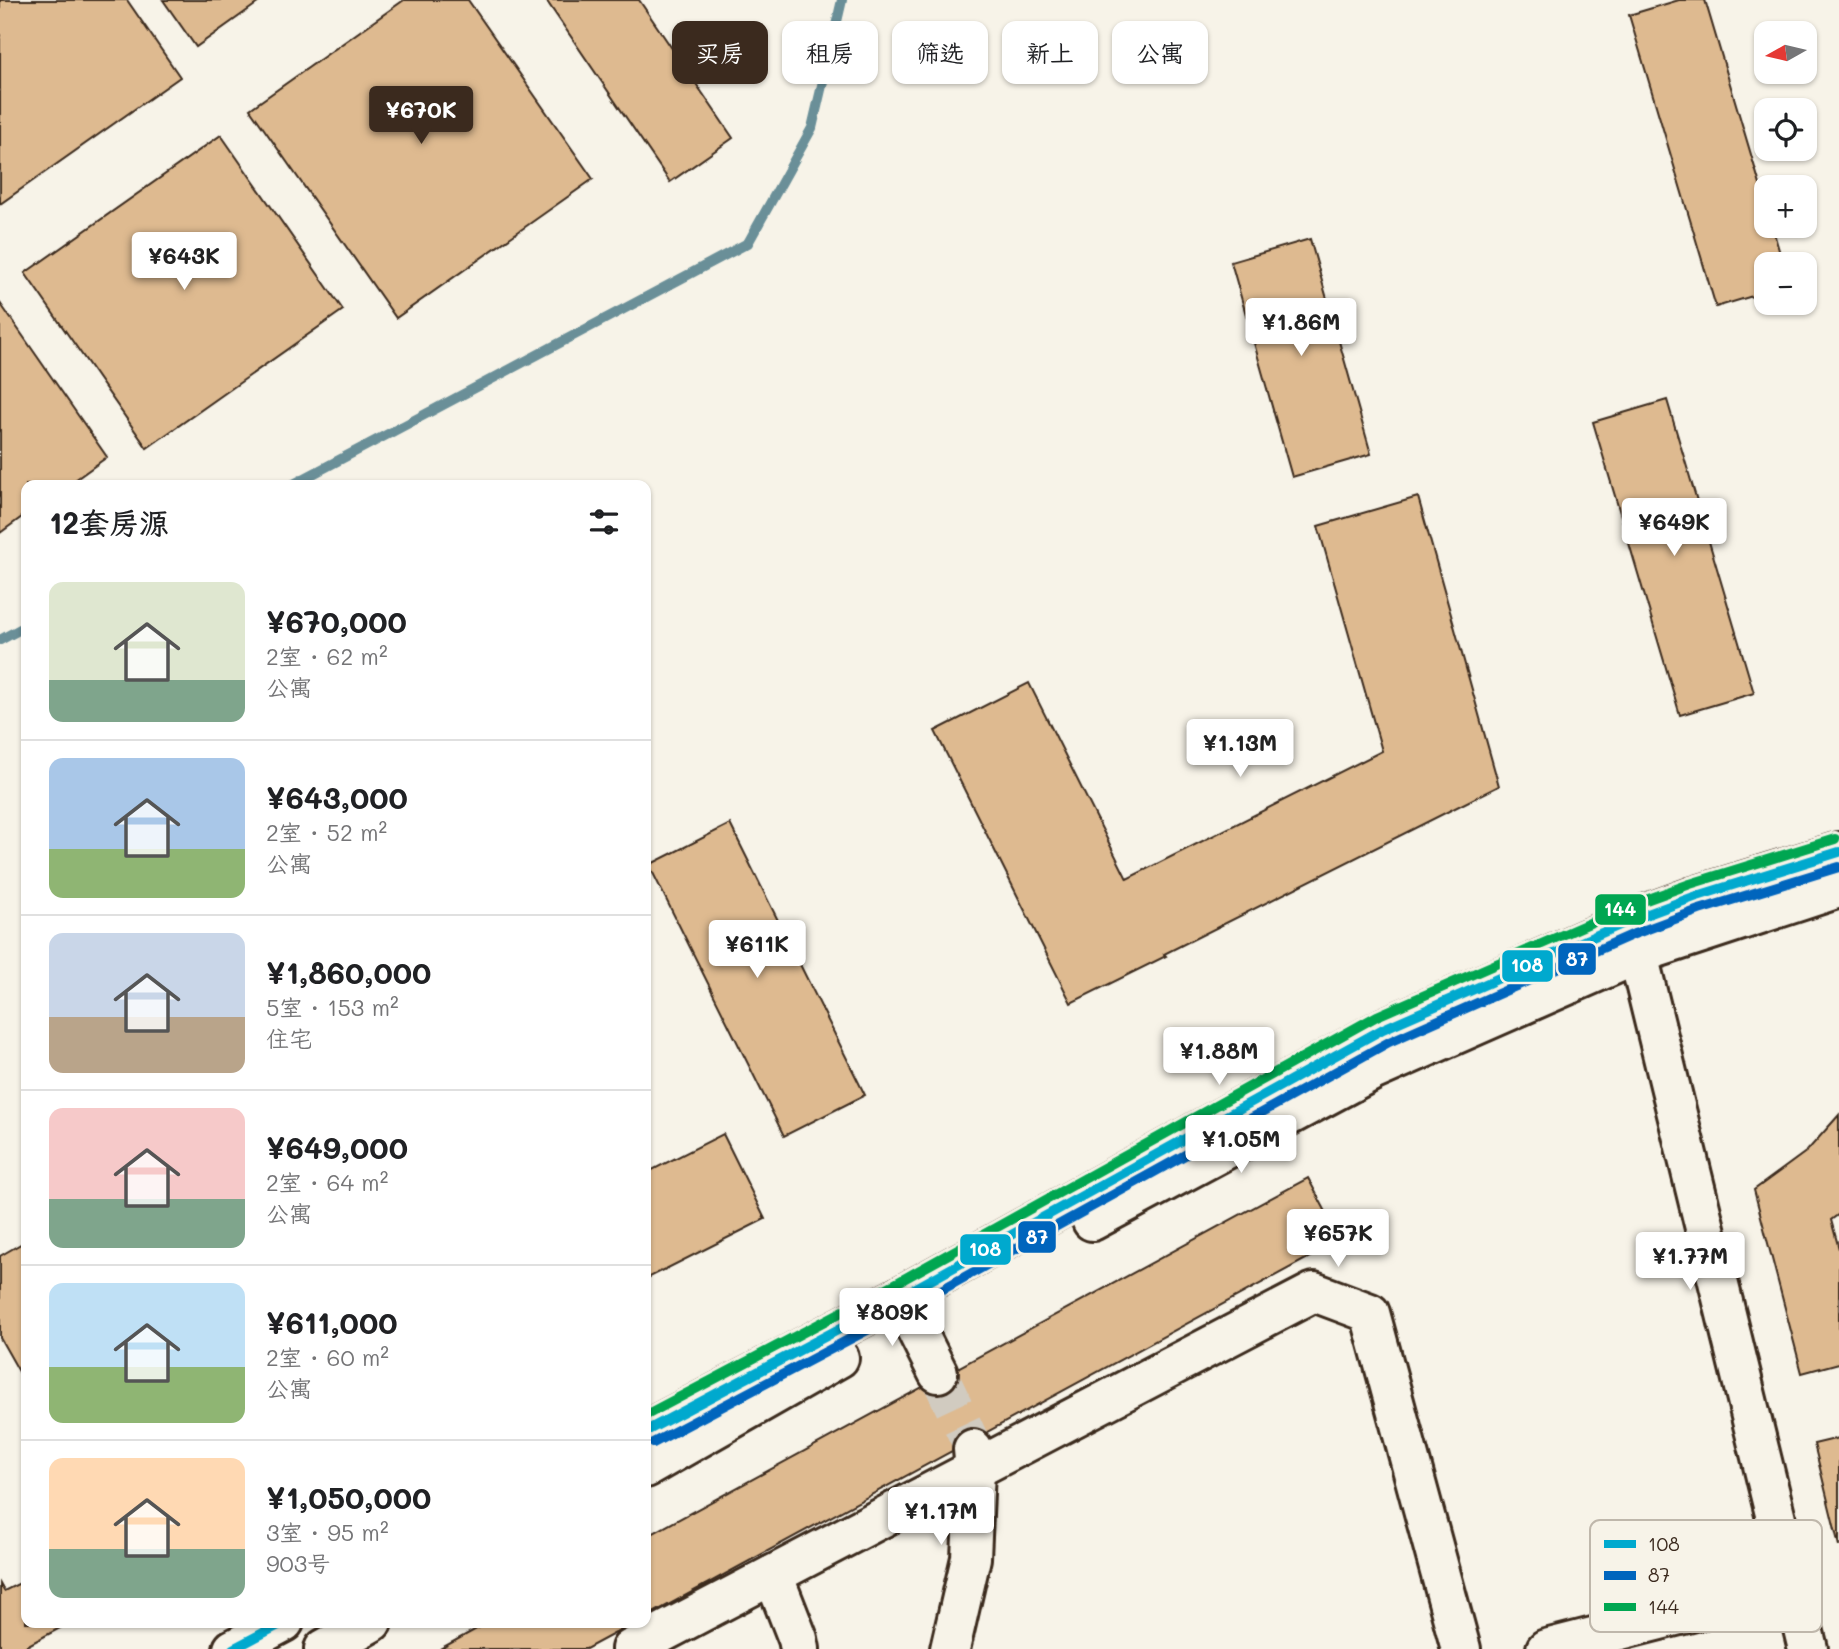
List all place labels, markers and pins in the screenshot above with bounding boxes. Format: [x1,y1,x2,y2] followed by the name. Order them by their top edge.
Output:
[372,86,470,146] pin: ¥670K
[135,232,233,292] pin: ¥643K
[1244,298,1358,358] pin: ¥1.86M
[1625,498,1723,558] pin: ¥649K
[1183,720,1297,779] pin: ¥1.13M
[708,920,806,980] pin: ¥611K
[1162,1028,1276,1087] pin: ¥1.88M
[1184,1116,1298,1175] pin: ¥1.05M
[1289,1210,1387,1269] pin: ¥657K
[1633,1232,1747,1292] pin: ¥1.77M
[843,1288,941,1348] pin: ¥809K
[884,1488,998,1547] pin: ¥1.17M

